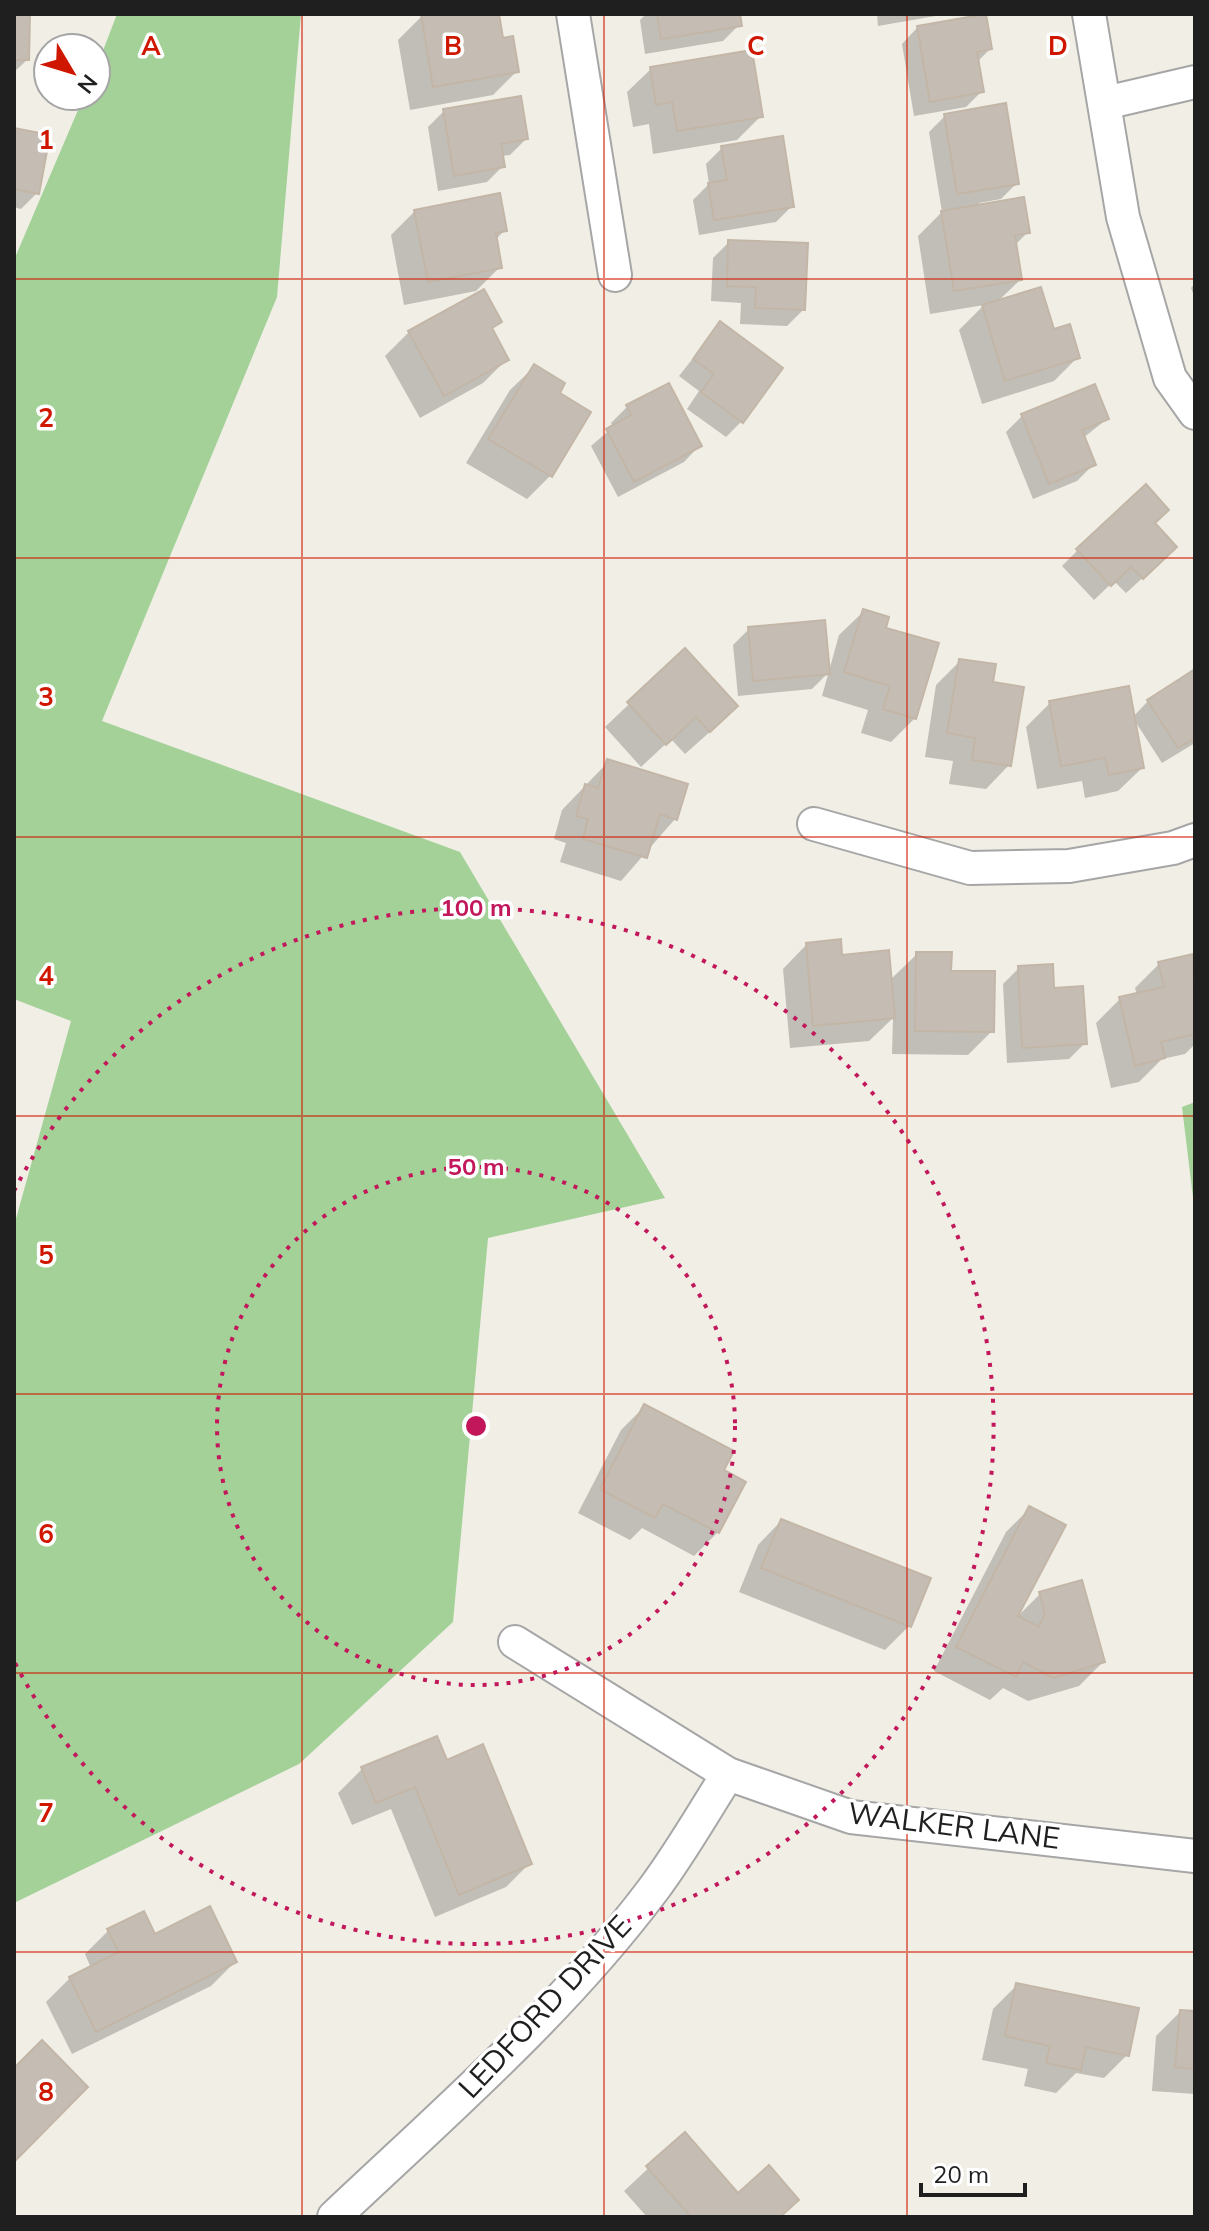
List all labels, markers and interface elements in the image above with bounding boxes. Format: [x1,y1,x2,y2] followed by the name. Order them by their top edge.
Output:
[141,29,161,62] text: A
[444,29,462,62] text: B
[747,29,765,62] text: C
[1048,29,1068,62] text: D
[32,32,112,112] north arrow
[72,69,104,99] text: N
[38,123,54,156] text: 1
[38,401,54,434] text: 2
[38,680,54,713] text: 3
[440,892,512,922] text: 100 m
[38,959,54,992] text: 4
[448,1151,504,1181] text: 50 m
[38,1238,54,1271] text: 5
[462,1412,490,1440] centre of rings
[38,1517,54,1550] text: 6
[846,1793,1062,1857] street label: WALKER LANE
[38,1796,54,1829] text: 7
[450,1907,639,2106] street label: LEDFORD DRIVE
[38,2075,54,2108] text: 8
[921,2147,1025,2197] scale bar
[933,2159,989,2189] text: 20 m

